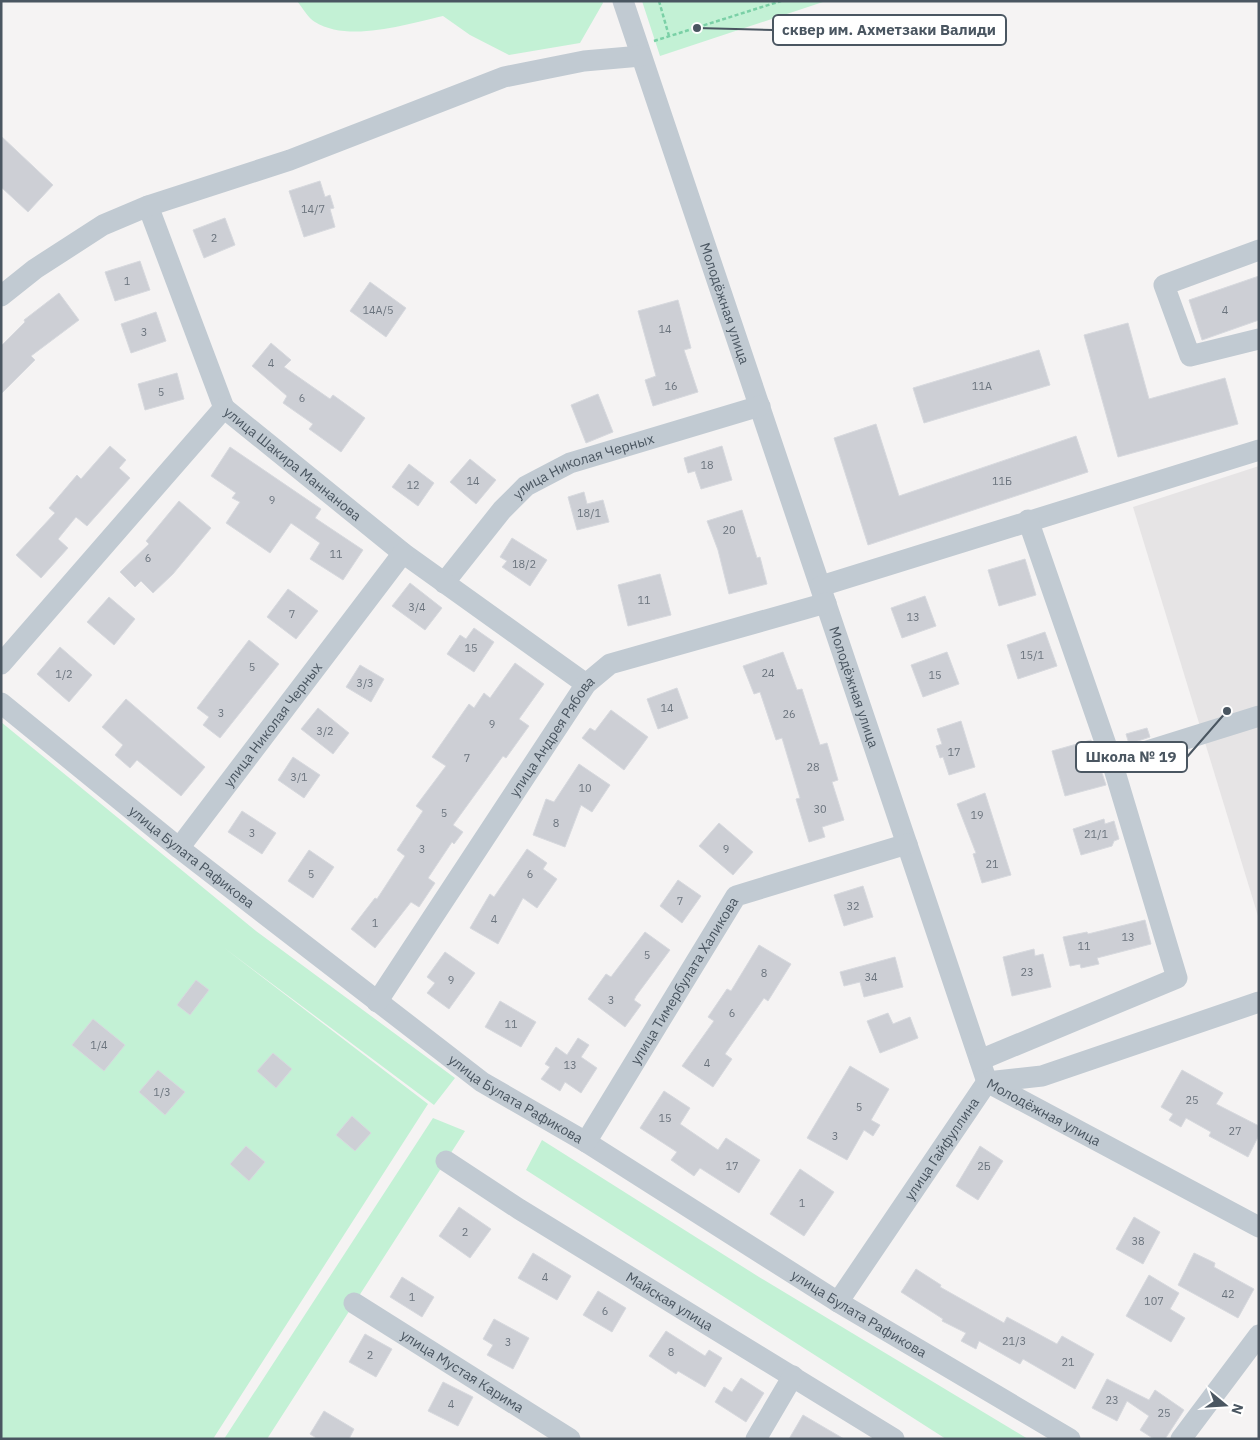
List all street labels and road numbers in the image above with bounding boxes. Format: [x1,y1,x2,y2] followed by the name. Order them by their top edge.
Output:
[696,240,754,367] street label: Молодёжная улица
[220,403,366,525] street label: улица Шакира Маннанова
[509,429,656,503] street label: улица Николая Черных
[825,624,883,751] street label: Молодёжная улица
[220,659,326,791] street label: улица Николая Черных
[505,672,598,800] street label: улица Андрея Рябова
[125,802,259,912] street label: улица Булата Рафикова
[626,893,743,1068] street label: улица Тимербулата Халикова
[445,1050,587,1148] street label: улица Булата Рафикова
[984,1074,1104,1150] street label: Молодёжная улица
[900,1093,983,1204] street label: улица Гайфуллина
[788,1266,931,1362] street label: улица Булата Рафикова
[623,1268,717,1335] street label: Майская улица
[397,1326,528,1417] street label: улица Мустая Карима

